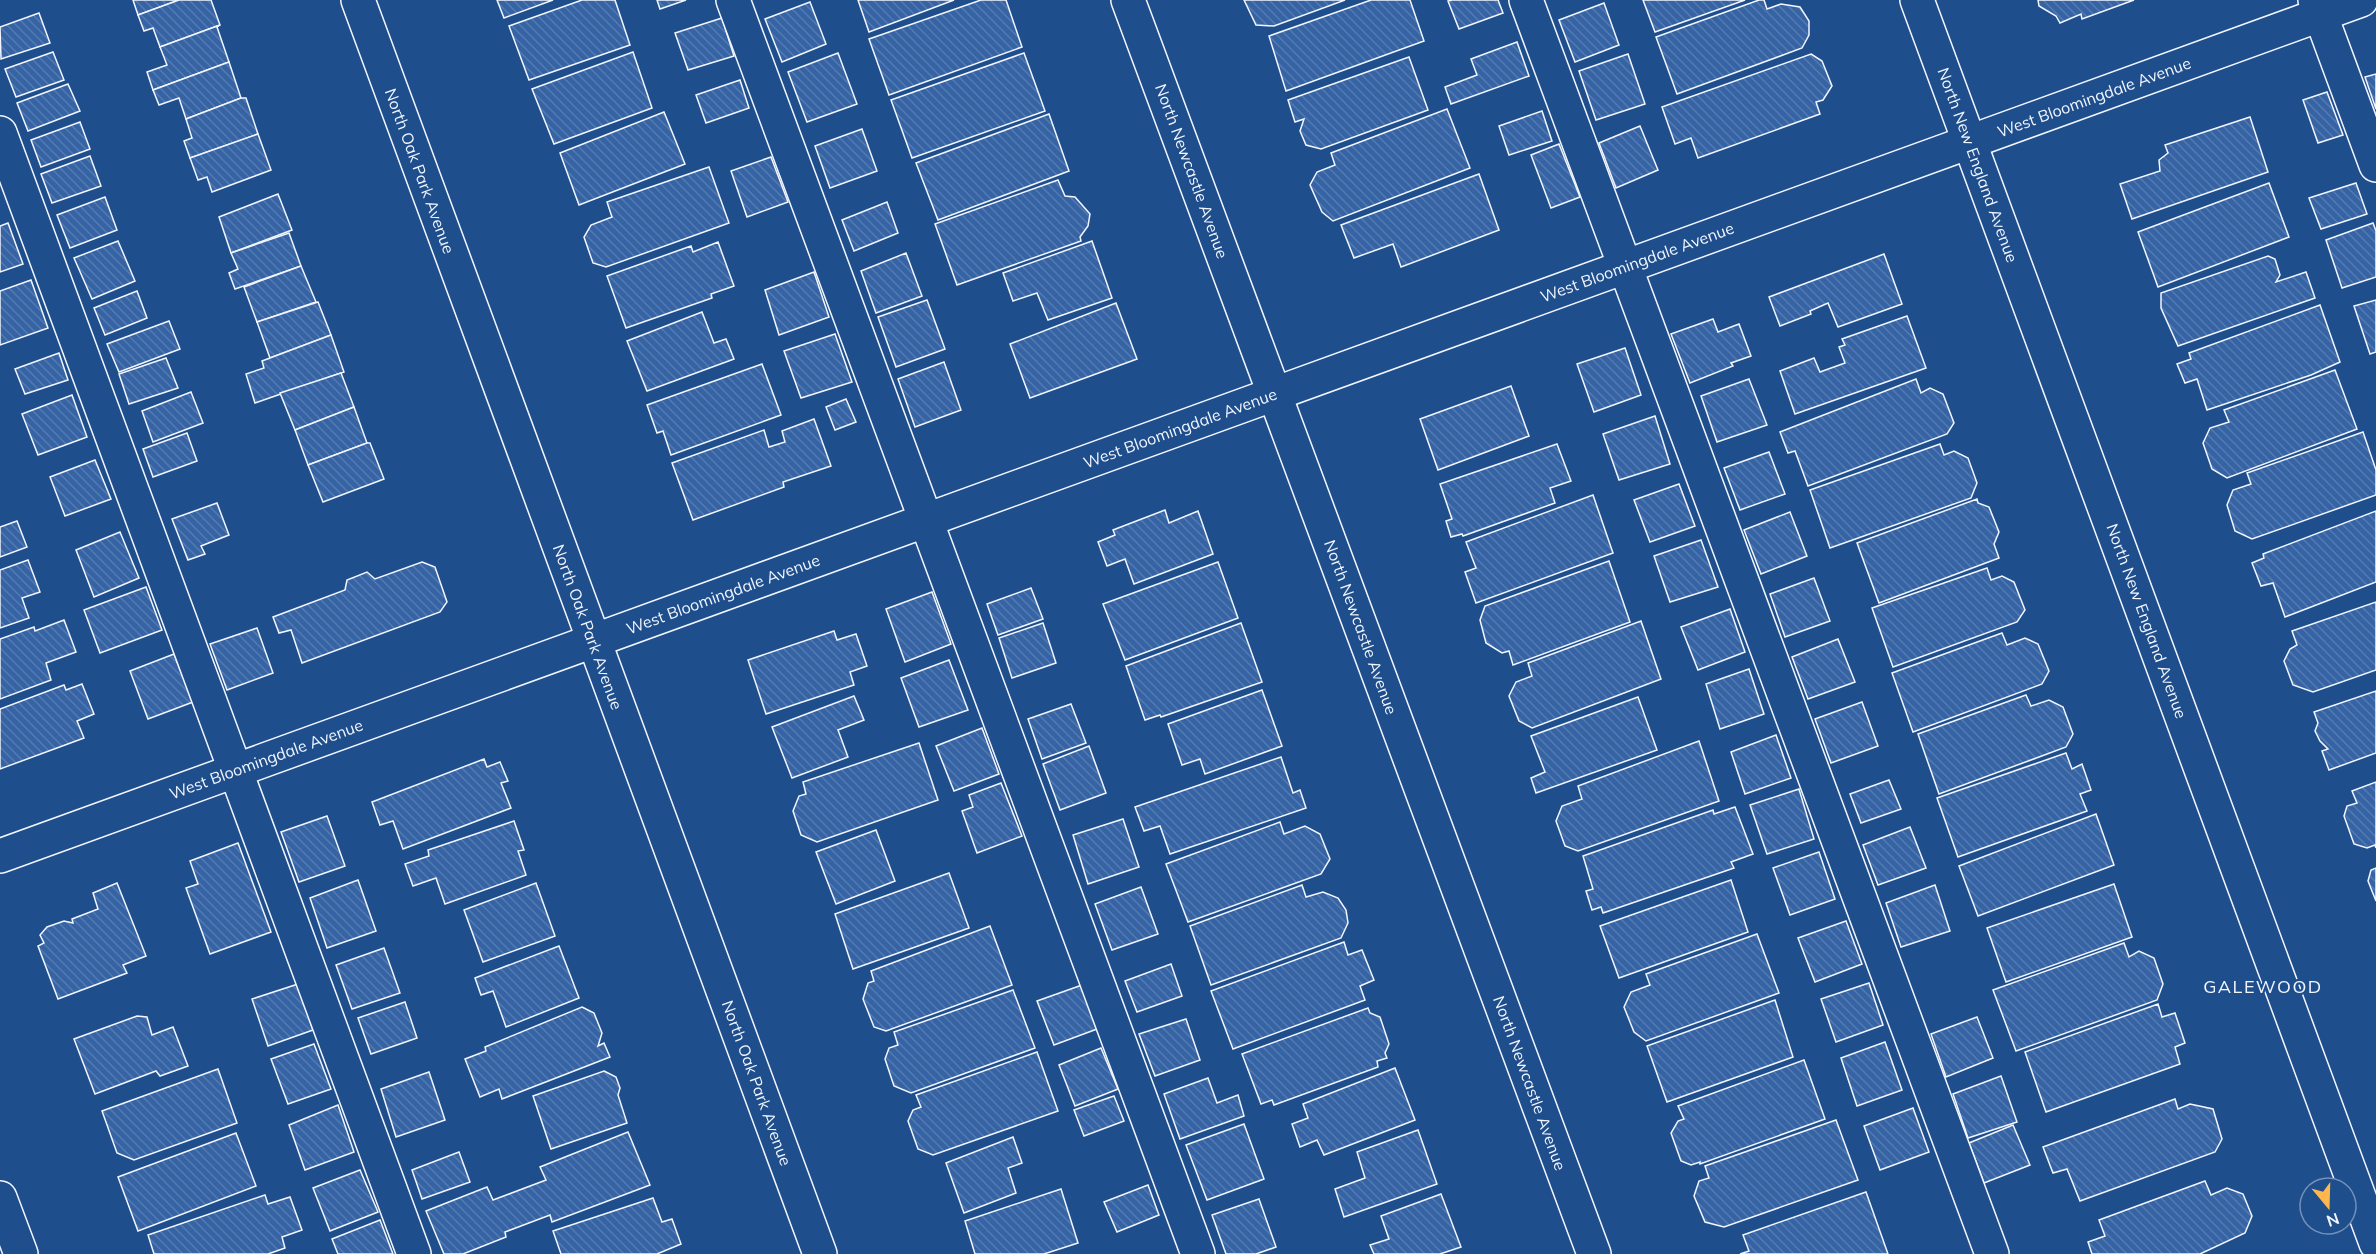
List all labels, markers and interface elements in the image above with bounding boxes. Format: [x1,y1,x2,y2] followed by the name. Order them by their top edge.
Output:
[1994,53,2194,141] street label: West Bloomingdale Avenue
[1933,65,2023,265] street label: North New England Avenue
[1151,81,1233,261] street label: North Newcastle Avenue
[381,86,459,256] street label: North Oak Park Avenue
[1537,218,1737,306] street label: West Bloomingdale Avenue
[1080,384,1280,472] street label: West Bloomingdale Avenue
[2102,521,2192,721] street label: North New England Avenue
[1320,537,1402,717] street label: North Newcastle Avenue
[549,542,627,712] street label: North Oak Park Avenue
[623,550,823,638] street label: West Bloomingdale Avenue
[166,715,366,803] street label: West Bloomingdale Avenue
[2203,975,2323,998] district label: GALEWOOD
[1489,993,1571,1173] street label: North Newcastle Avenue
[718,998,796,1168] street label: North Oak Park Avenue
[2298,1176,2358,1236] north arrow
[2324,1209,2342,1232] text: N

